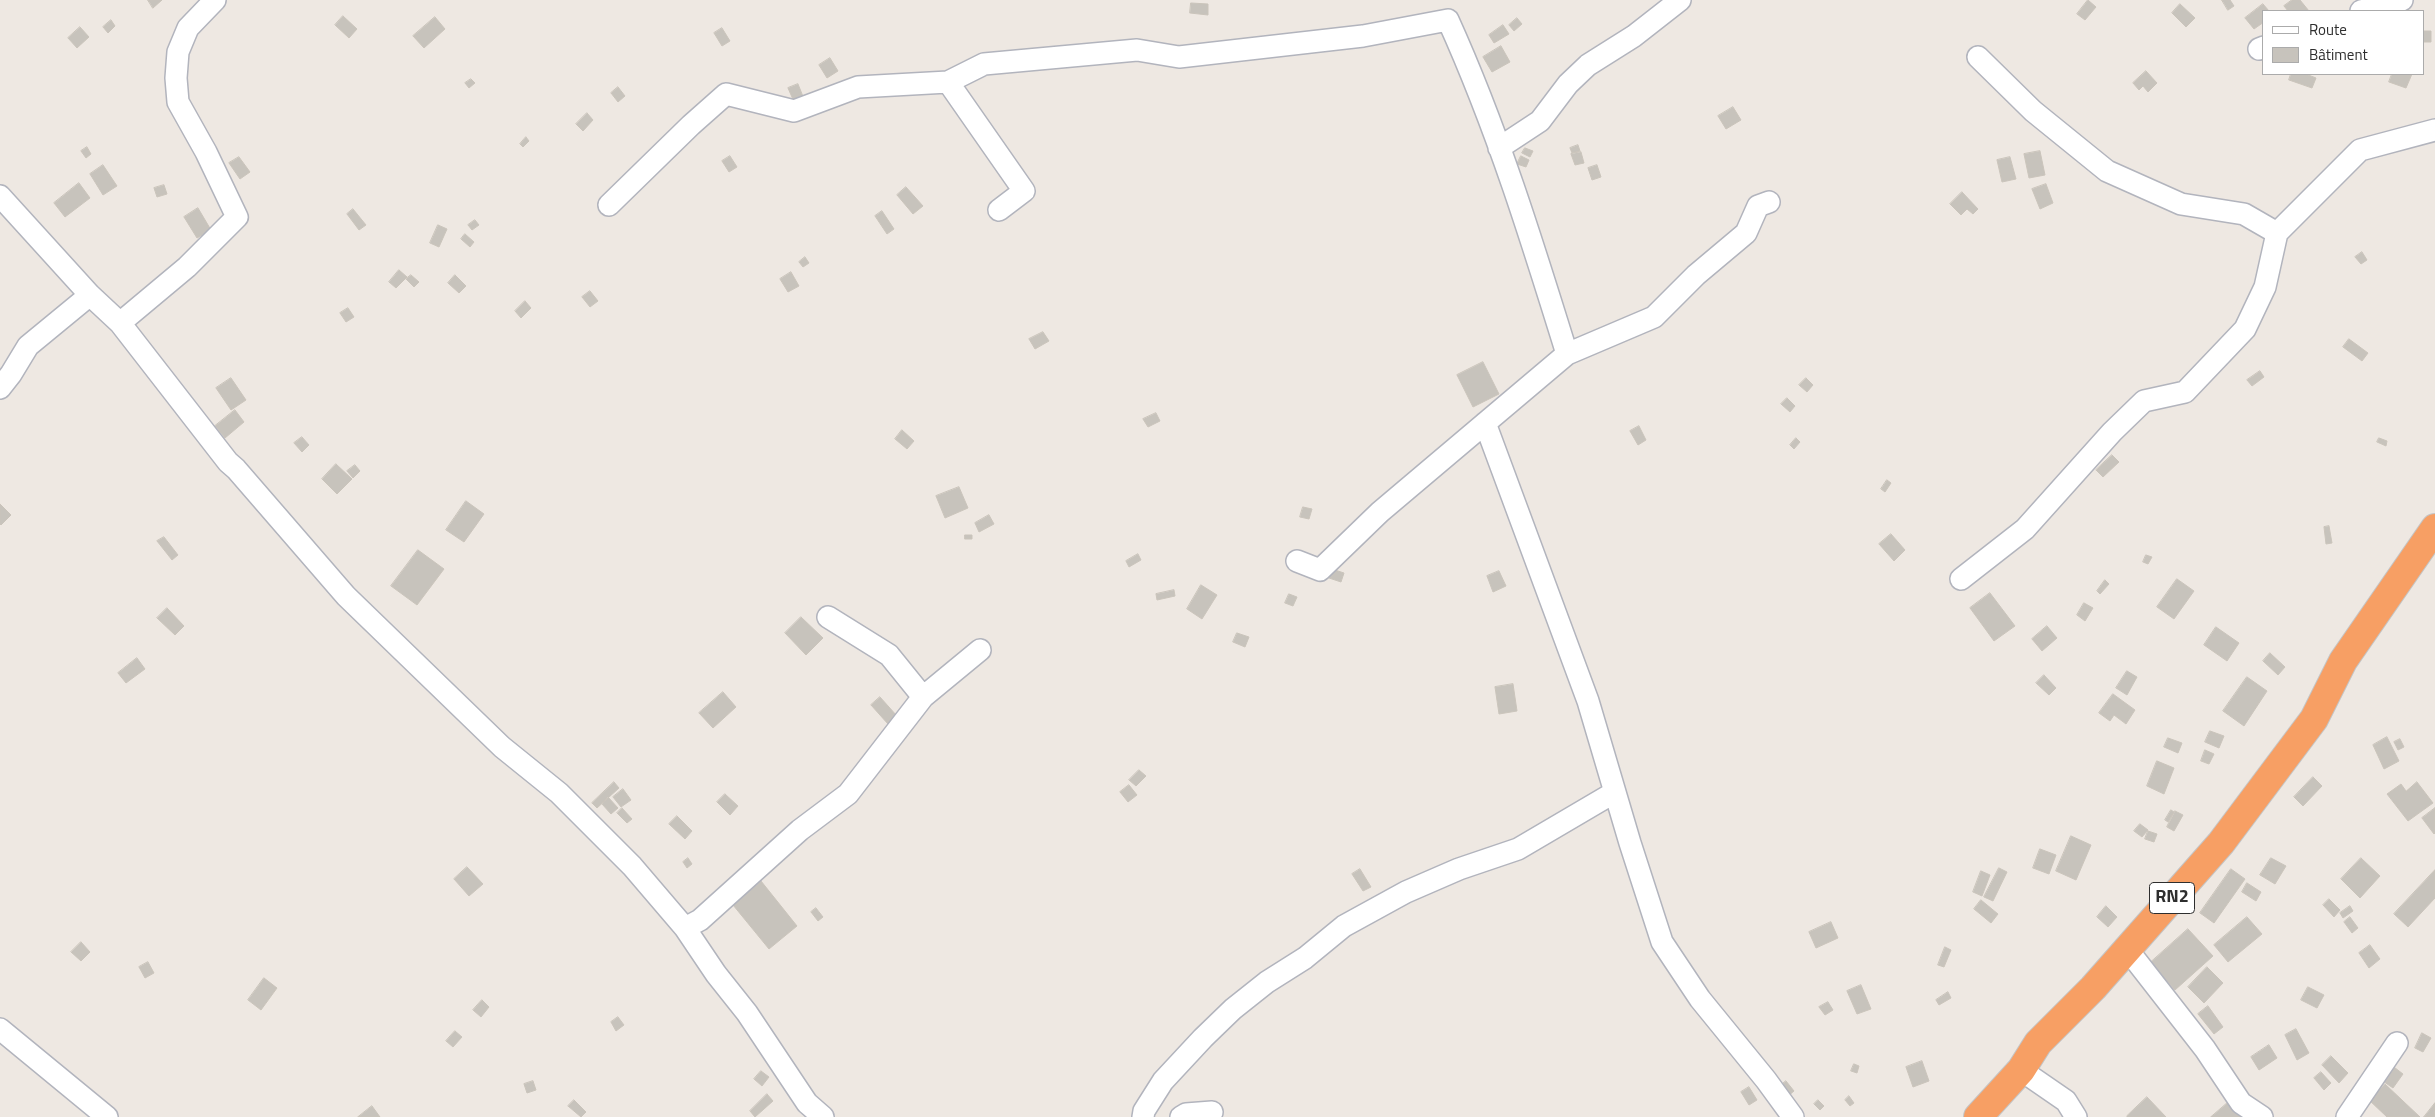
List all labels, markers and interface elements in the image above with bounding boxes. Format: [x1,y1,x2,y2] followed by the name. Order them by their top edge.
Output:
[2262,10,2425,75] legend
[2309,18,2347,41] text: Route
[2309,43,2368,66] text: Bâtiment
[2150,882,2194,914] road number: RN2

